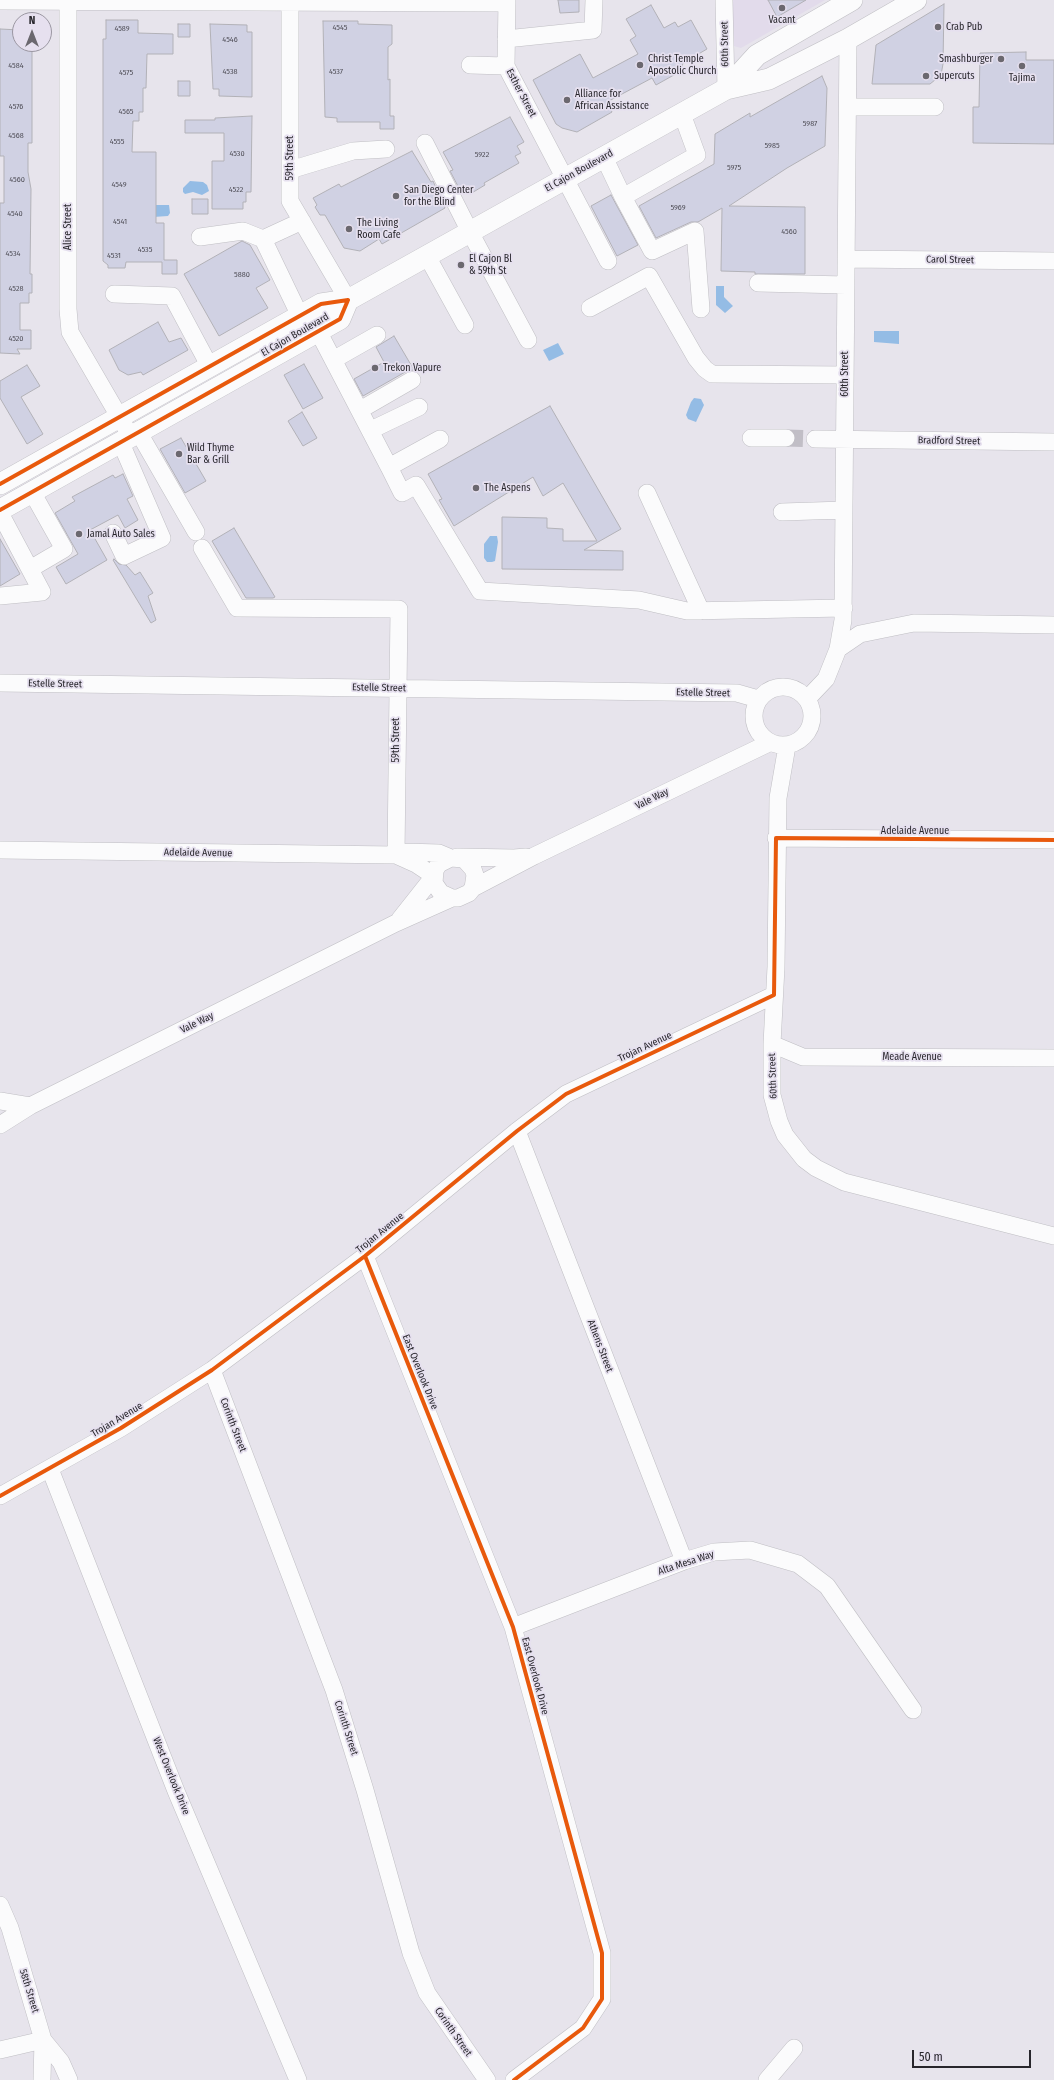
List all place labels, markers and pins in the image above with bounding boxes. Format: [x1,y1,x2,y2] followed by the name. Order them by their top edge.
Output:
[777,3,787,13] marker: Vacant
[768,14,796,26] place label: Vacant
[946,21,982,33] place label: Crab Pub
[933,22,943,32] marker: Crab Pub
[648,53,717,76] place label: Christ Temple Apostolic Church
[939,53,993,65] place label: Smashburger
[996,54,1006,64] marker: Smashburger
[635,60,645,70] marker: Christ Temple Apostolic Church
[1017,61,1027,71] marker: Tajima
[934,70,975,82] place label: Supercuts
[921,71,931,81] marker: Supercuts
[1009,72,1035,84] place label: Tajima
[575,88,649,112] place label: Alliance for African Assistance
[562,95,572,105] marker: Alliance for African Assistance
[404,184,474,208] place label: San Diego Center for the Blind
[391,191,401,201] marker: San Diego Center for the Blind
[357,217,401,240] place label: The Living Room Cafe
[344,224,354,234] marker: The Living Room Cafe
[469,253,512,276] place label: El Cajon Bl & 59th St
[456,260,466,270] marker: El Cajon Bl & 59th St
[383,362,441,374] place label: Trekon Vapure
[370,363,380,373] marker: Trekon Vapure
[187,442,234,466] place label: Wild Thyme Bar & Grill
[174,449,184,459] marker: Wild Thyme Bar & Grill
[484,482,531,494] place label: The Aspens
[471,483,481,493] marker: The Aspens
[87,528,155,540] place label: Jamal Auto Sales
[74,529,84,539] marker: Jamal Auto Sales

